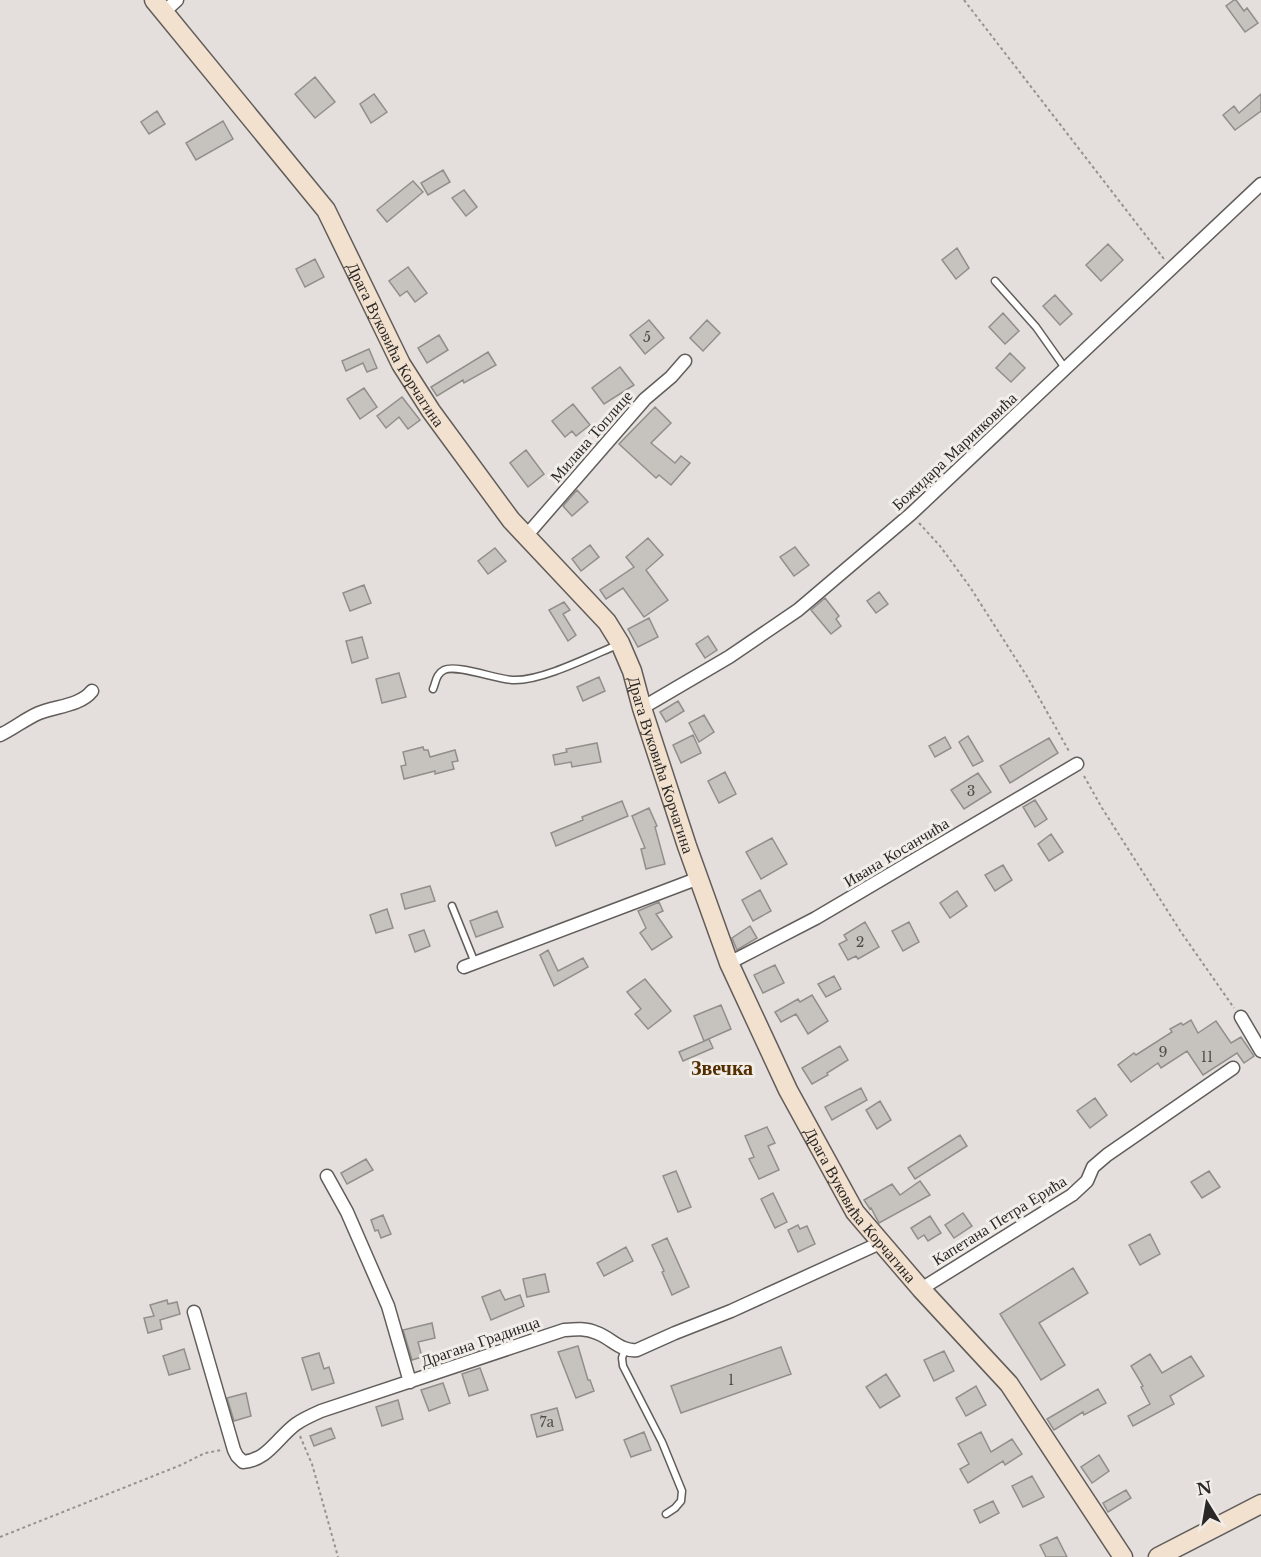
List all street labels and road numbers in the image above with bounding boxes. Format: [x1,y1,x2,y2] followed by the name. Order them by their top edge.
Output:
[343,259,449,431] street label: Драга Вуковића Корчагина
[546,386,636,486] street label: Милана Топлице
[887,388,1021,514] street label: Божидара Маринковића
[624,674,699,856] street label: Драга Вуковића Корчагина
[840,813,952,891] street label: Ивана Косанчића
[800,1124,921,1286] street label: Драга Вуковића Корчагина
[928,1171,1070,1269] street label: Капетана Петра Ерића
[418,1311,542,1371] street label: Драгана Градинца

